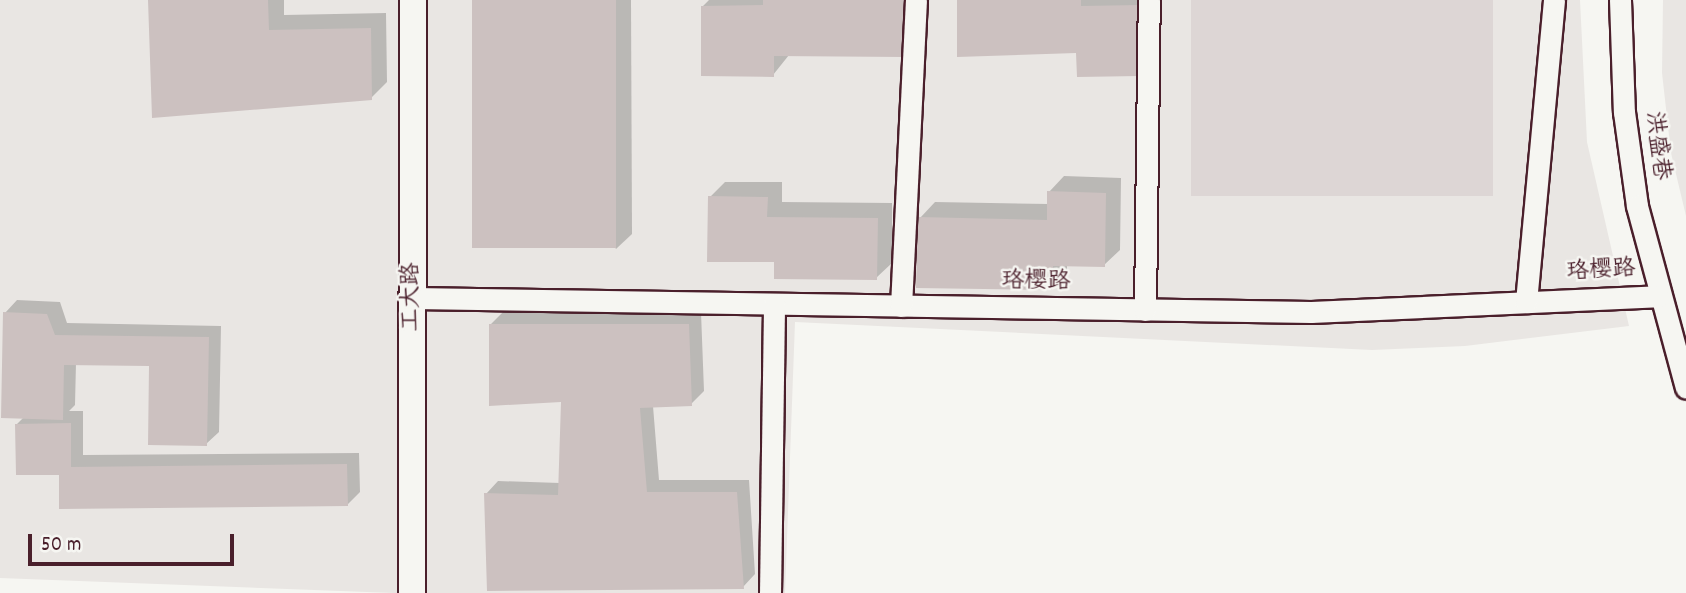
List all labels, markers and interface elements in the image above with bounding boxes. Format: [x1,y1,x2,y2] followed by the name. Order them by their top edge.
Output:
[1638,110,1674,182] street label: 洪盛巷
[1566,256,1636,288] street label: 珞樱路
[399,263,427,331] street label: 工大路
[1001,269,1071,297] street label: 珞樱路
[32,520,238,564] scale bar
[41,531,81,561] text: 50 m

